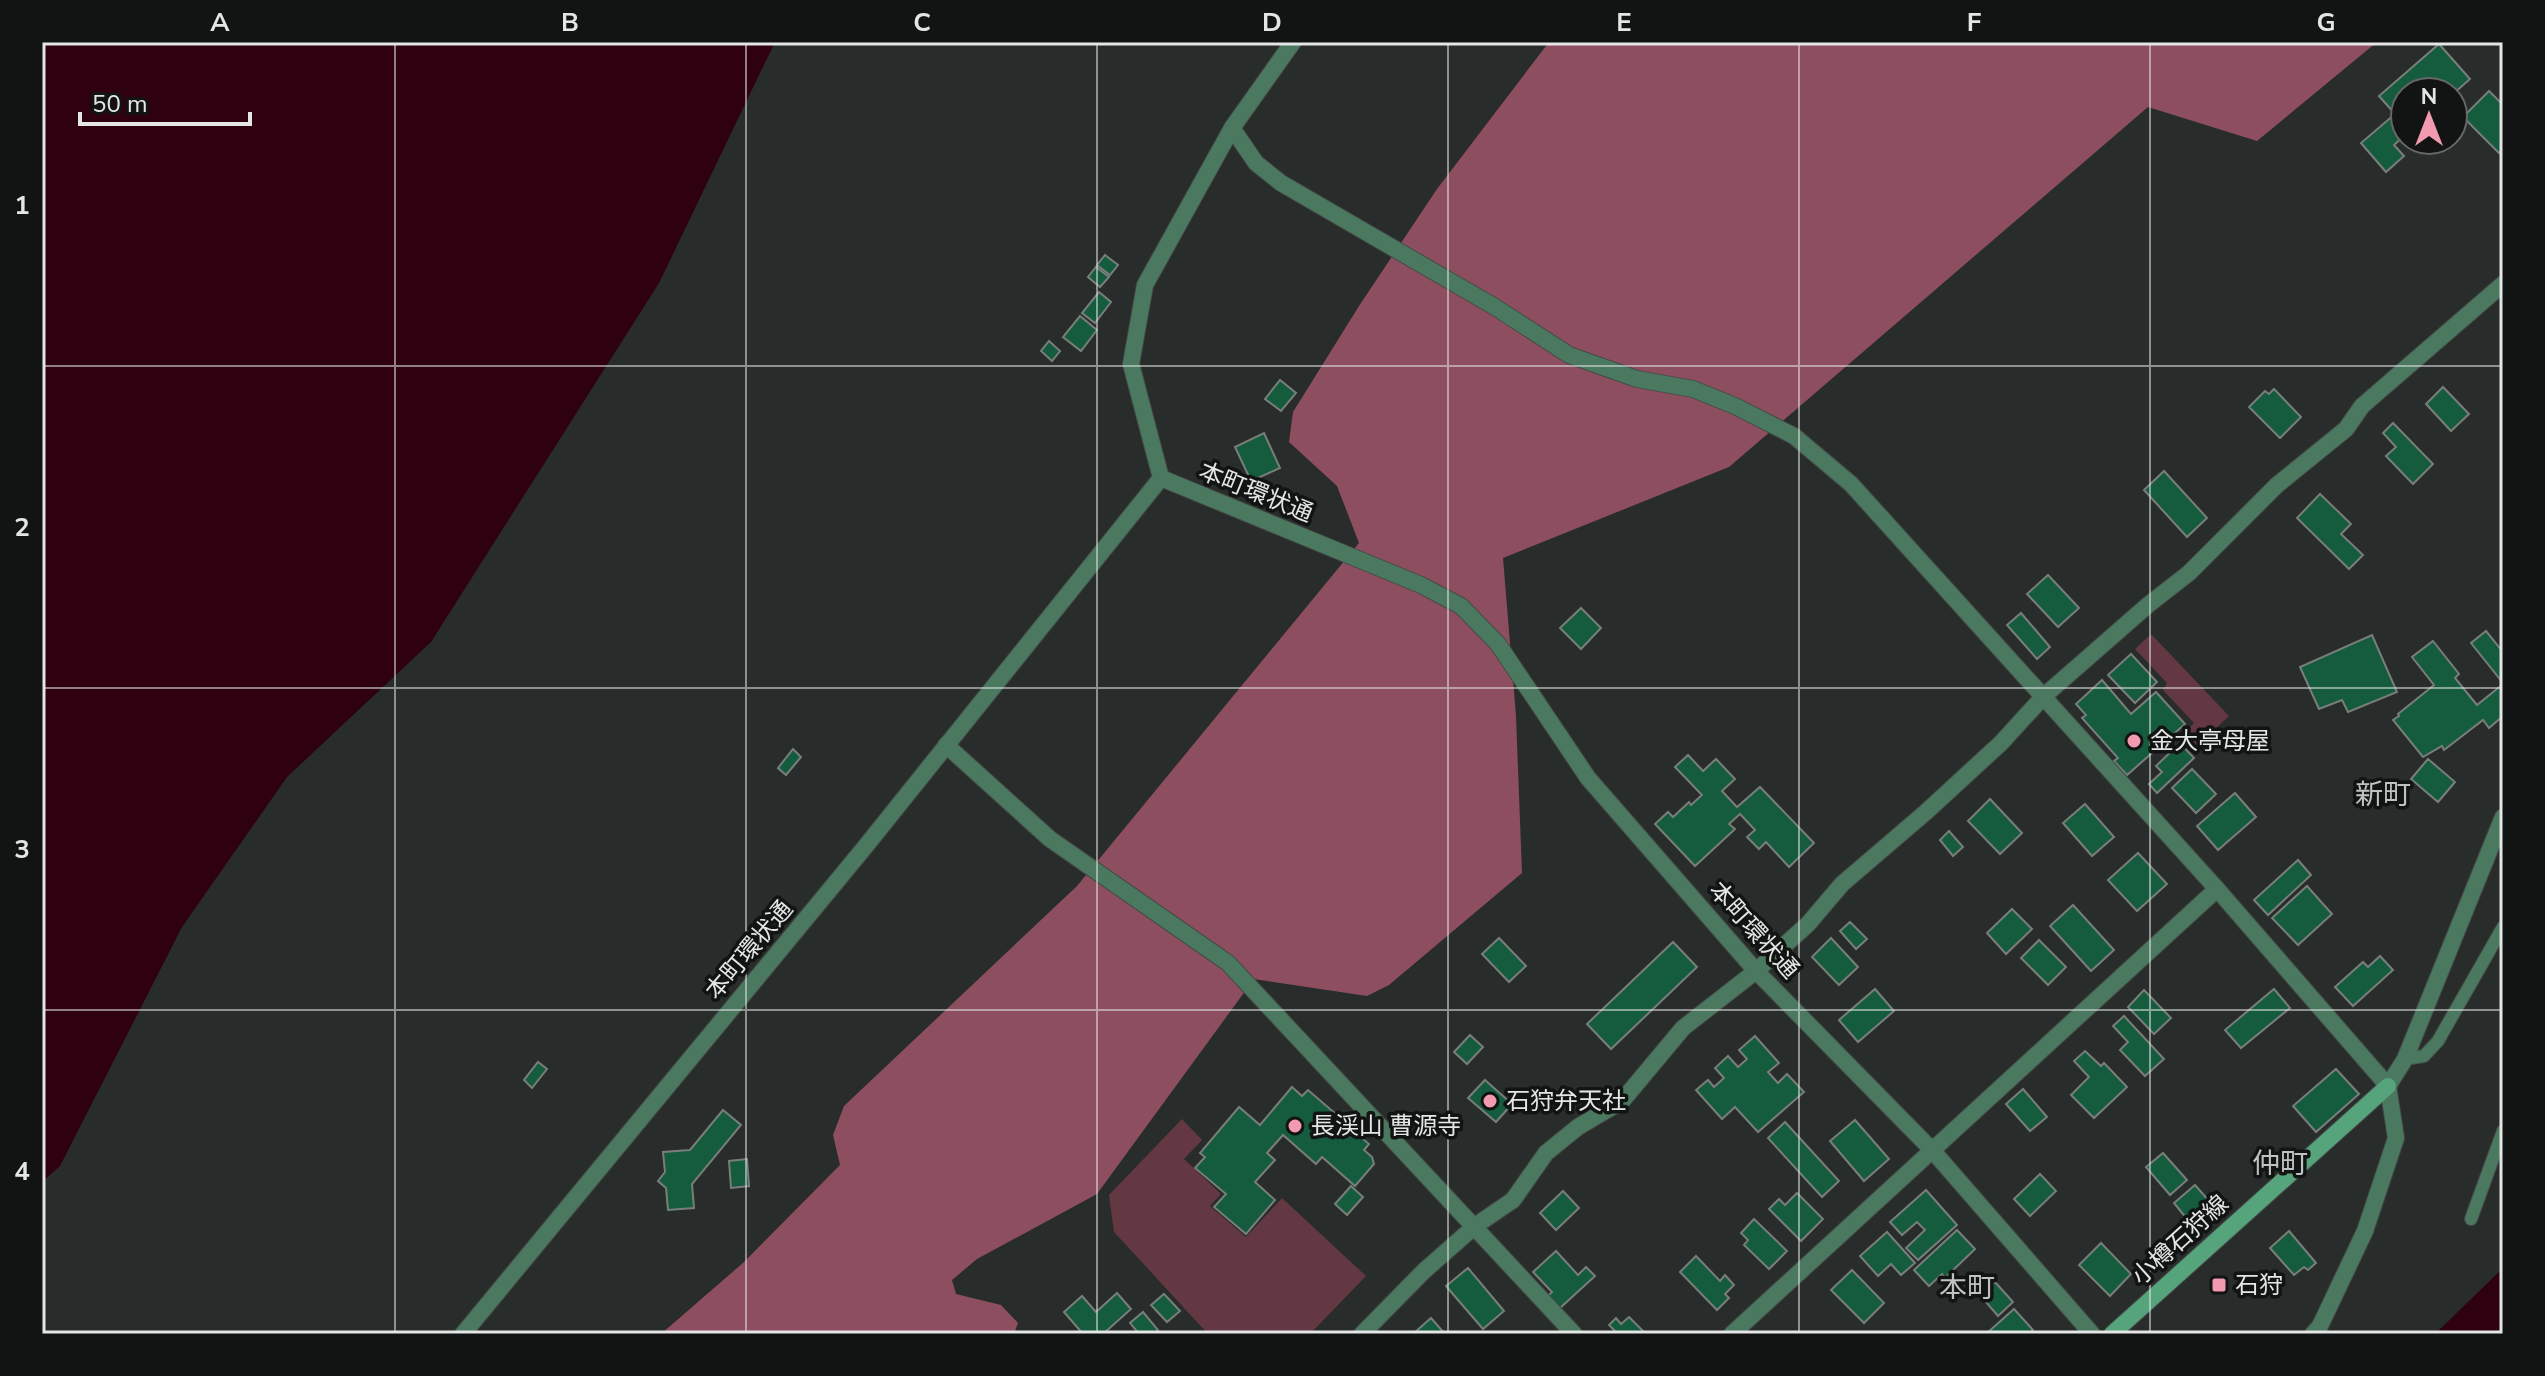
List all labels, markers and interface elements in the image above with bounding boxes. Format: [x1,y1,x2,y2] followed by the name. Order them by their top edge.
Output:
[210,5,230,40] text: A
[561,5,579,40] text: B
[913,5,931,40] text: C
[1262,5,1282,40] text: D
[1616,5,1632,40] text: E
[1967,5,1981,40] text: F
[2316,5,2336,40] text: G
[80,76,250,126] scale bar
[2389,76,2469,156] north arrow
[2421,82,2437,112] text: N
[92,88,148,120] text: 50 m
[14,188,30,223] text: 1
[1194,455,1318,529] street label: 本町環状通
[14,510,30,545] text: 2
[2150,725,2270,757] place label: 金大亭母屋
[2125,732,2143,750] marker: 金大亭母屋
[2355,776,2411,814] district label: 新町
[14,832,30,867] text: 3
[1702,875,1806,985] street label: 本町環状通
[698,894,800,1006] street label: 本町環状通
[1506,1085,1626,1117] place label: 石狩弁天社
[1481,1092,1499,1110] marker: 石狩弁天社
[1311,1110,1461,1142] place label: 長渓山 曹源寺
[1286,1117,1304,1135] marker: 長渓山 曹源寺
[2252,1145,2308,1183] district label: 仲町
[14,1154,30,1189] text: 4
[2125,1188,2235,1292] street label: 小樽石狩線
[1939,1269,1995,1307] district label: 本町
[2235,1269,2283,1301] place label: 石狩
[2210,1276,2228,1294] marker: 石狩

